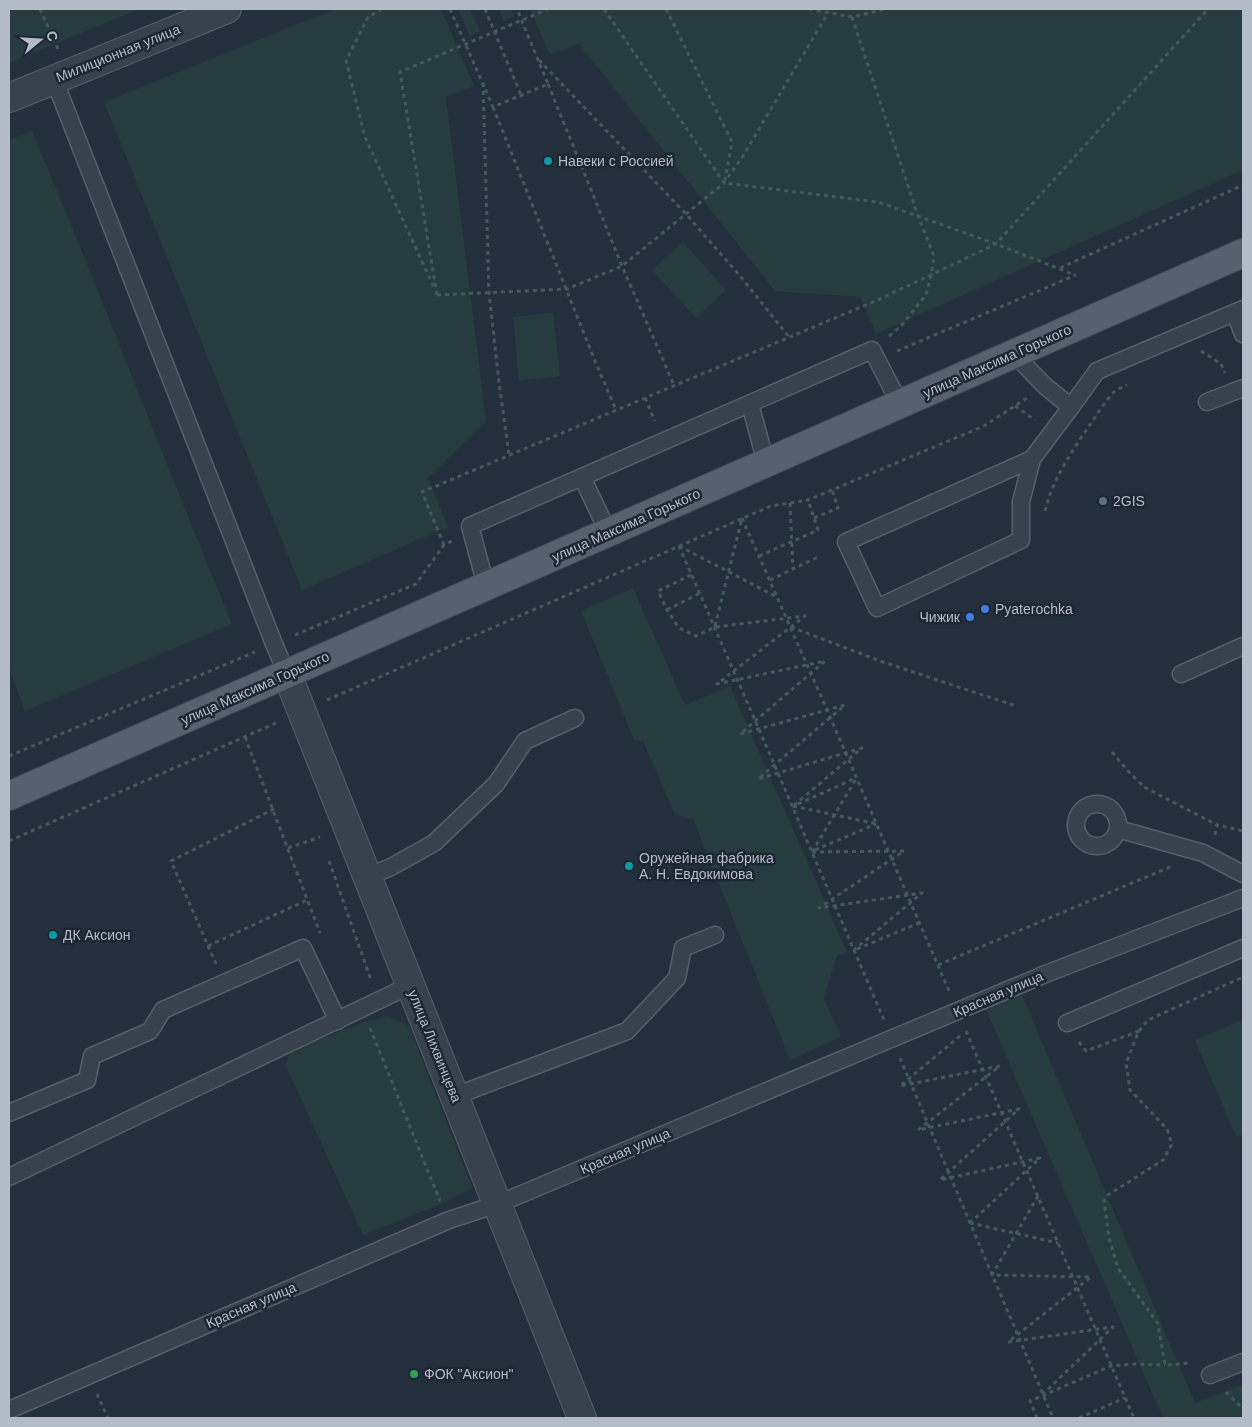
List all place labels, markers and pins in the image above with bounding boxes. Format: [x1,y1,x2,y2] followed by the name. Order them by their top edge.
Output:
[558,153,674,169] place label: Навеки с Россией
[542,155,554,167] marker: Навеки с Россией
[1113,493,1145,509] place label: 2GIS
[1097,495,1109,507] marker: 2GIS
[995,601,1073,617] place label: Pyaterochka
[979,603,991,615] marker: Pyaterochka
[920,609,961,625] place label: Чижик
[964,611,976,623] marker: Чижик
[639,850,774,882] place label: Оружейная фабрика А. Н. Евдокимова
[623,860,635,872] marker: Оружейная фабрика А. Н. Евдокимова
[63,927,130,943] place label: ДК Аксион
[47,929,59,941] marker: ДК Аксион
[424,1366,514,1382] place label: ФОК "Аксион"
[408,1368,420,1380] marker: ФОК "Аксион"

